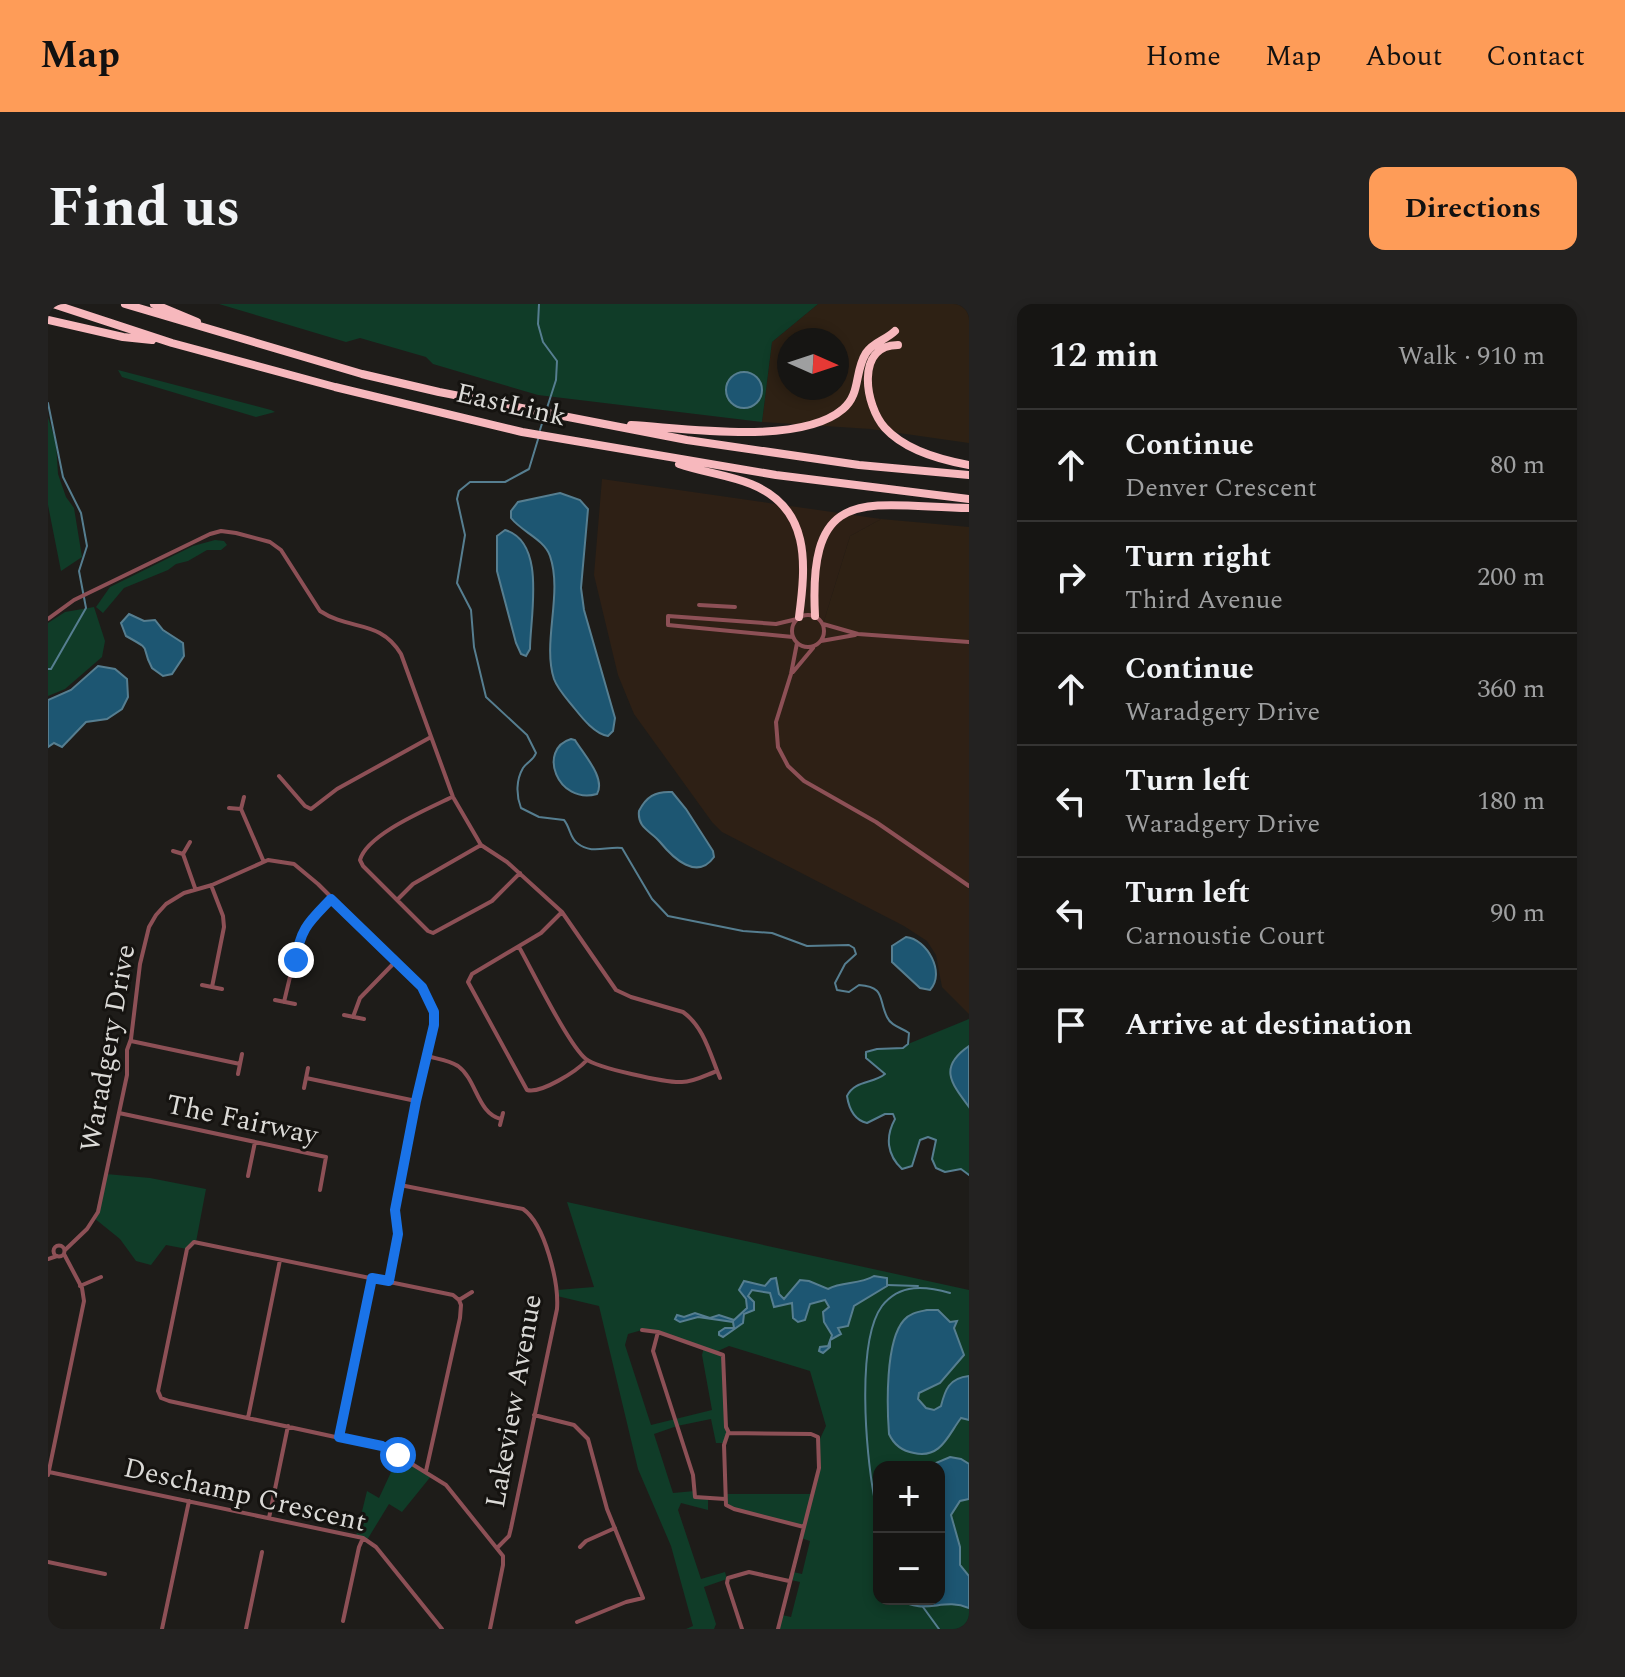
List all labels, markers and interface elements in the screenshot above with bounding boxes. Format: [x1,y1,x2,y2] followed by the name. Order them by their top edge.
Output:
[40,27,120,85] text: Map
[1145,35,1221,78] text: Home
[1265,35,1321,78] text: Map
[1365,35,1442,78] text: About
[1486,35,1585,78] text: Contact
[48,166,241,251] text: Find us
[1369,167,1577,250] button: Directions
[777,328,849,400] north arrow
[1049,330,1159,382] text: 12 min
[1398,336,1545,376] text: Walk · 910 m
[452,371,570,439] street label: EastLink
[1125,422,1254,468] text: Continue
[1049,443,1093,487] icon: ahead
[1490,445,1545,485] text: 80 m
[1125,468,1317,508] text: Denver Crescent
[1125,534,1271,580] text: Turn right
[1049,555,1093,599] icon: right
[1477,557,1545,597] text: 200 m
[1125,580,1283,620] text: Third Avenue
[1125,646,1254,692] text: Continue
[1049,667,1093,711] icon: ahead
[1477,669,1545,709] text: 360 m
[1125,692,1320,732] text: Waradgery Drive
[1125,758,1250,804] text: Turn left
[1049,779,1093,823] icon: left
[1477,781,1545,821] text: 180 m
[1125,804,1320,844] text: Waradgery Drive
[1125,870,1250,916] text: Turn left
[1049,891,1093,935] icon: left
[1490,893,1545,933] text: 90 m
[1125,916,1325,956] text: Carnoustie Court
[69,941,147,1155] street label: Waradgery Drive
[278,942,314,978] route end
[1125,1002,1412,1048] text: Arrive at destination
[1049,1003,1093,1047] icon: arrive
[162,1083,323,1157] street label: The Fairway
[474,1291,554,1511] street label: Lakeview Avenue
[380,1437,416,1473] route start
[119,1446,371,1544] street label: Deschamp Crescent
[873,1461,945,1605] map controls
[873,1461,945,1533] button: +
[873,1533,945,1605] button: −

